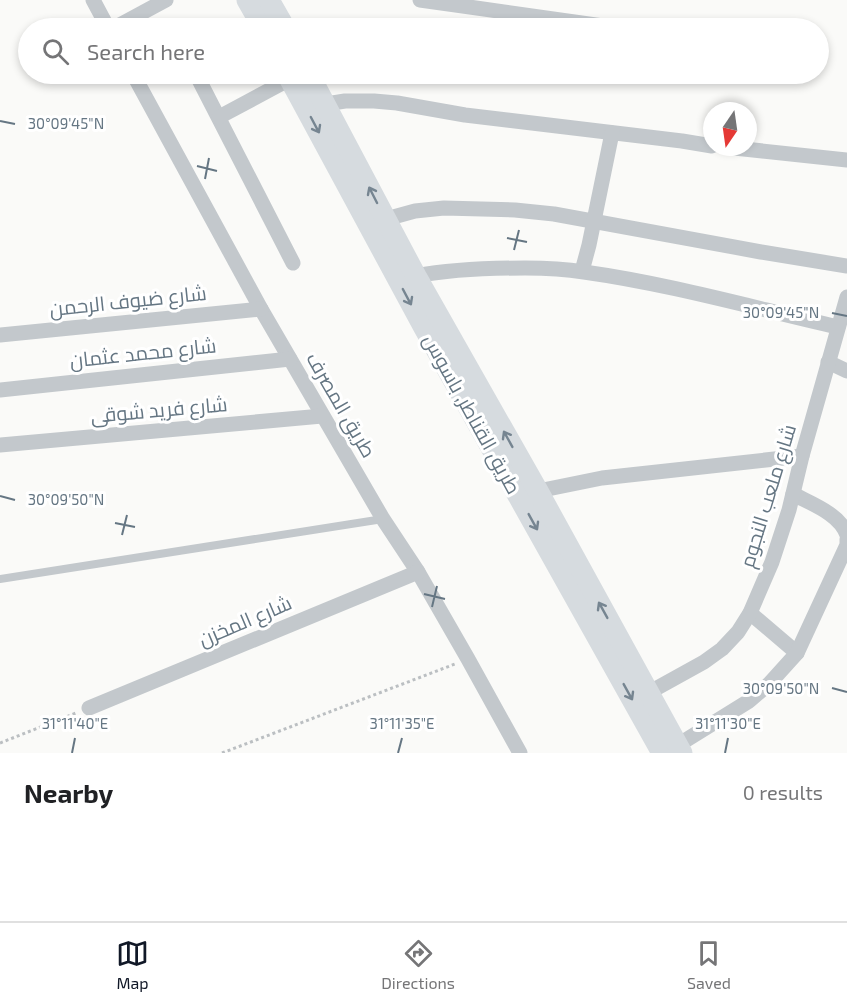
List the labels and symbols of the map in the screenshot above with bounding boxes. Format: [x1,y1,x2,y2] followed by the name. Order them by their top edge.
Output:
[703,102,757,156] north arrow
[28,114,104,132] text: 30°09'45"N
[309,116,321,133] one-way arrow
[367,186,379,204] one-way arrow
[48,280,208,323] street label: شارع ضيوف الرحمن
[402,287,413,305] one-way arrow
[743,303,819,321] text: 30°09'45"N
[417,329,527,499] street label: طريق القناطر, باسوس
[68,332,218,375] street label: شارع محمد عثمان
[300,348,382,462] street label: طريق المصرف
[89,391,229,430] street label: شارع فريد شوقى
[734,421,803,571] street label: شارع ملعب النجوم
[502,431,514,448] one-way arrow
[28,490,104,508] text: 30°09'50"N
[527,513,539,530] one-way arrow
[194,590,296,653] street label: شارع المخزن
[597,602,609,619] one-way arrow
[743,679,819,697] text: 30°09'50"N
[623,683,634,701] one-way arrow
[42,714,108,732] text: 31°11'40"E
[370,714,434,732] text: 31°11'35"E
[695,714,761,732] text: 31°11'30"E

